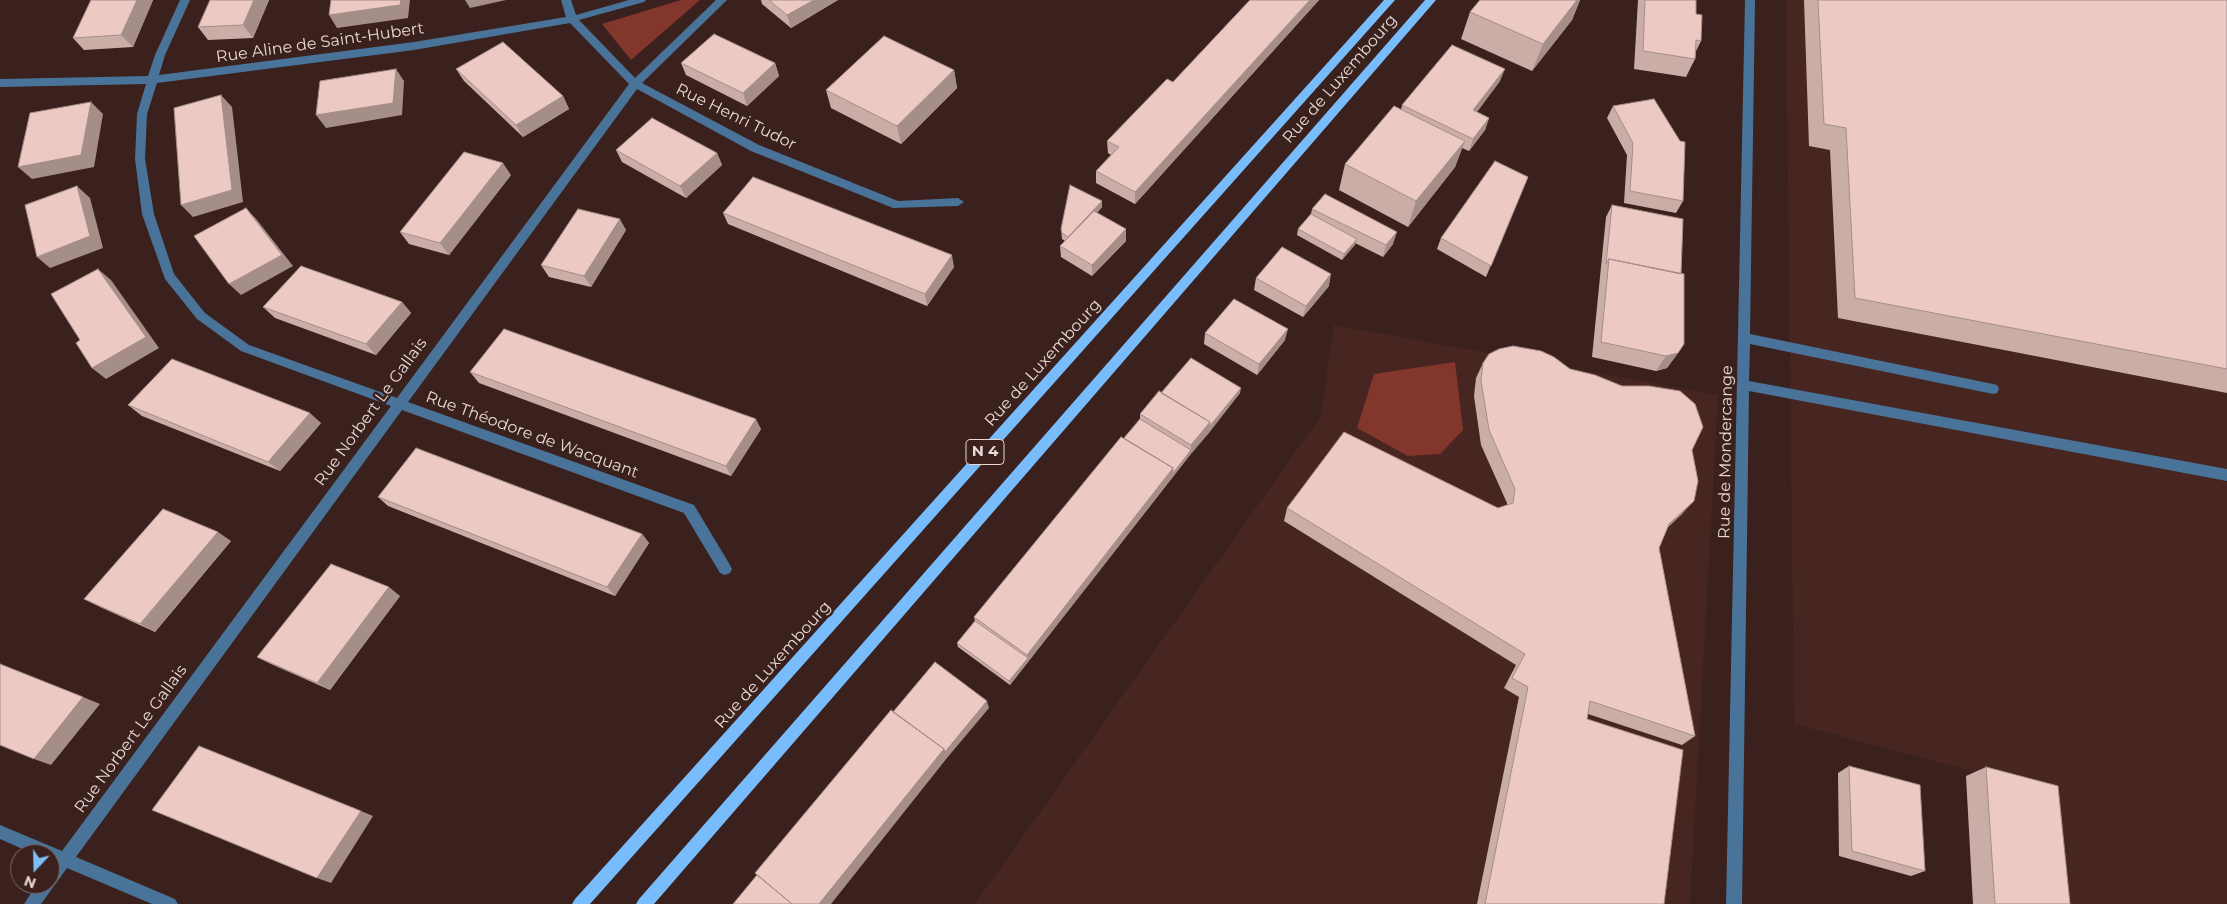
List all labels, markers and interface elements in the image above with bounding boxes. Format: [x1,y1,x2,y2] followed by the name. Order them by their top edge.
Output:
[1279,11,1401,147] street label: Rue de Luxembourg
[215,19,425,67] street label: Rue Aline de Saint-Hubert
[673,80,799,154] street label: Rue Henri Tudor
[981,295,1105,431] street label: Rue de Luxembourg
[311,334,431,490] street label: Rue Norbert Le Gallais
[1715,365,1737,539] street label: Rue de Mondercange
[423,387,641,483] street label: Rue Théodore de Wacquant
[966,440,1004,464] road number: N 4
[711,597,835,733] street label: Rue de Luxembourg
[71,661,191,817] street label: Rue Norbert Le Gallais
[10,844,60,894] north arrow
[21,872,38,892] text: N

